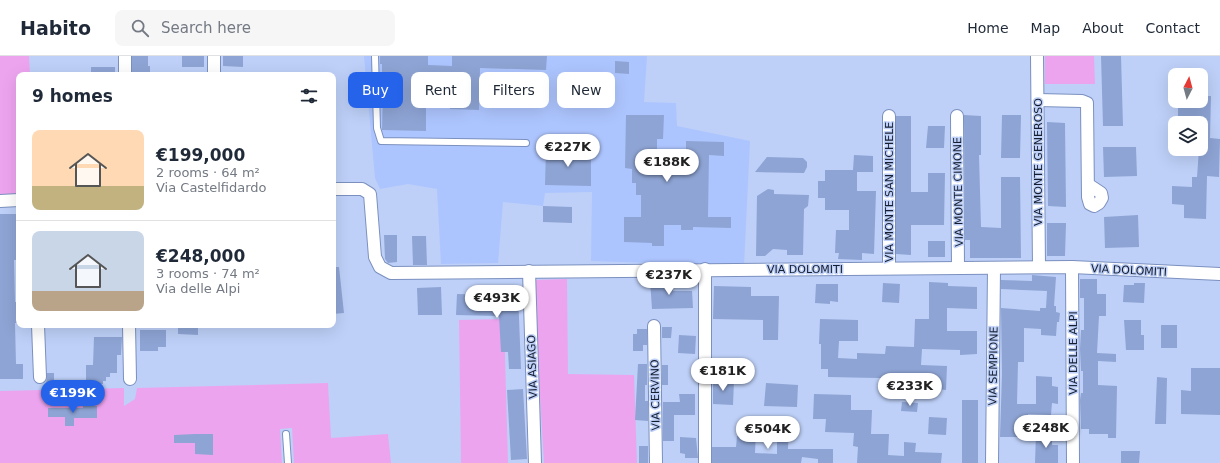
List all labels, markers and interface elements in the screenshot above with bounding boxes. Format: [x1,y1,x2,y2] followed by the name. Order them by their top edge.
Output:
[115,10,395,46] search box
[20,17,91,39] text: Habito
[129,17,151,39] icon: search
[161,19,251,37] text: Search here
[967,20,1009,36] text: Home
[1031,20,1060,36] text: Map
[1082,20,1124,36] text: About
[1146,20,1200,36] text: Contact
[1168,68,1208,108] north arrow
[1168,68,1208,156] map controls
[348,72,403,108] chip: Buy
[411,72,471,108] chip: Rent
[479,72,549,108] chip: Filters
[557,72,615,108] chip: New
[298,85,320,107] icon: filters
[32,86,113,106] text: 9 homes
[1032,98,1045,226] street label: VIA MONTE GENEROSO
[1168,116,1208,156] button: layers
[883,122,896,262] street label: VIA MONTE SAN MICHELE
[540,134,596,168] pin: €227K
[951,137,966,247] street label: VIA MONTE CIMONE
[545,139,591,154] text: €227K
[156,145,245,165] text: €199,000
[64,146,112,194] icon: home
[639,149,695,183] pin: €188K
[644,154,690,169] text: €188K
[156,165,260,180] text: 2 rooms · 64 m²
[156,180,267,195] text: Via Castelfidardo
[156,246,245,266] text: €248,000
[64,247,112,295] icon: home
[641,262,697,296] pin: €237K
[1091,262,1167,279] street label: VIA DOLOMITI
[767,263,843,276] street label: VIA DOLOMITI
[156,266,260,281] text: 3 rooms · 74 m²
[646,267,692,282] text: €237K
[156,281,240,296] text: Via delle Alpi
[469,285,525,319] pin: €493K
[474,290,520,305] text: €493K
[1067,311,1080,395] street label: VIA DELLE ALPI
[986,326,1001,406] street label: VIA SEMPIONE
[525,334,540,399] street label: VIA ASIAGO
[695,358,751,392] pin: €181K
[648,359,663,431] street label: VIA CERVINO
[700,363,746,378] text: €181K
[882,373,938,407] pin: €233K
[887,378,933,393] text: €233K
[45,380,101,414] pin: €199K
[50,385,96,400] text: €199K
[1018,415,1074,449] pin: €248K
[740,416,796,450] pin: €504K
[1023,420,1069,435] text: €248K
[745,421,791,436] text: €504K

